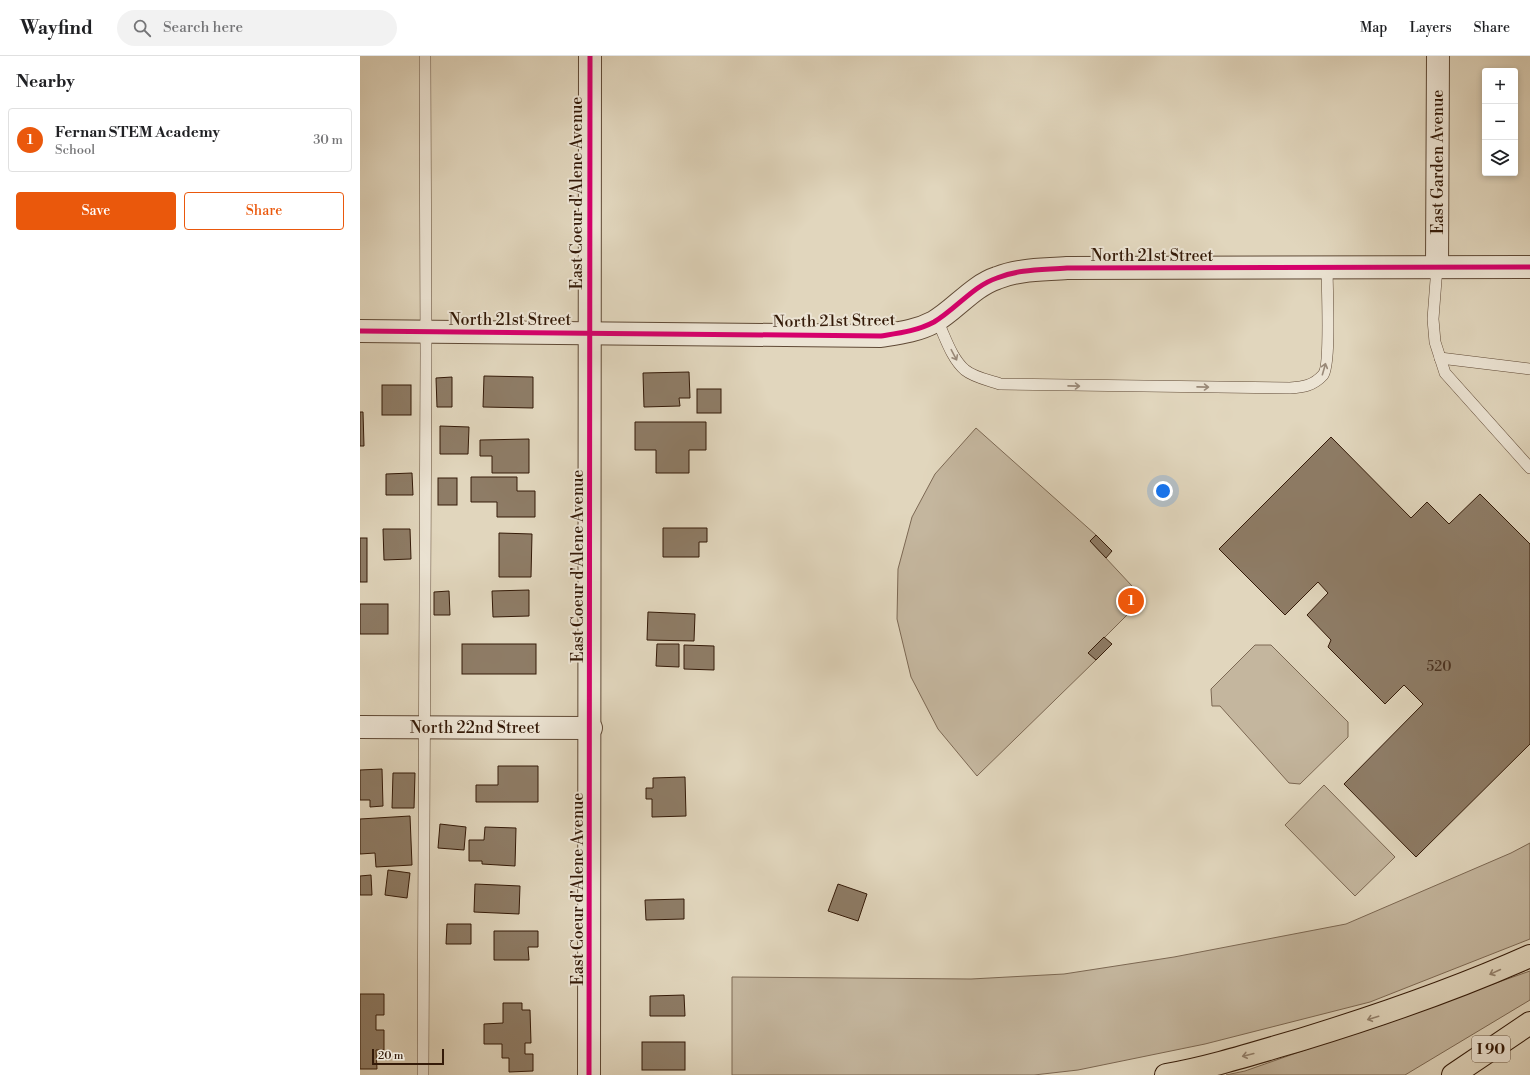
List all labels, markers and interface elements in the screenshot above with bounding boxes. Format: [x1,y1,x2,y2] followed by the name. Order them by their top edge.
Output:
[117,10,397,46] search box
[20,16,93,40] text: Wayfind
[131,17,153,39] icon: search
[163,18,243,37] text: Search here
[1360,19,1387,37] text: Map
[1409,19,1452,37] text: Layers
[1474,19,1510,37] text: Share
[1482,68,1518,176] map controls
[1482,68,1518,104] button: +
[16,71,75,93] text: Nearby
[1428,90,1448,234] street label: East Garden Avenue
[567,97,587,289] street label: East Coeur d'Alene Avenue
[1482,104,1518,140] button: −
[55,123,220,142] text: Fernan STEM Academy
[27,132,33,148] text: 1
[313,132,343,148] text: 30 m
[1482,140,1518,176] button: layers
[55,142,95,158] text: School
[16,192,176,230] button: Save
[184,192,344,230] button: Share
[1091,246,1214,266] street label: North 21st Street
[449,310,572,330] street label: North 21st Street
[773,310,896,332] street label: North 21st Street
[951,349,959,361] one-way arrow
[1321,362,1328,375] one-way arrow
[1067,382,1080,390] one-way arrow
[1196,383,1209,391] one-way arrow
[568,470,588,662] street label: East Coeur d'Alene Avenue
[1153,481,1173,501] your location
[1118,586,1144,616] pin: 1
[1427,658,1451,676] house number: 520
[410,718,541,738] street label: North 22nd Street
[568,793,588,985] street label: East Coeur d'Alene Avenue
[1489,969,1501,976] one-way arrow
[1367,1015,1380,1022] one-way arrow
[1472,1036,1510,1062] road number: I 90
[372,1047,444,1066] scale bar
[378,1049,403,1063] text: 20 m
[1242,1051,1255,1059] one-way arrow

